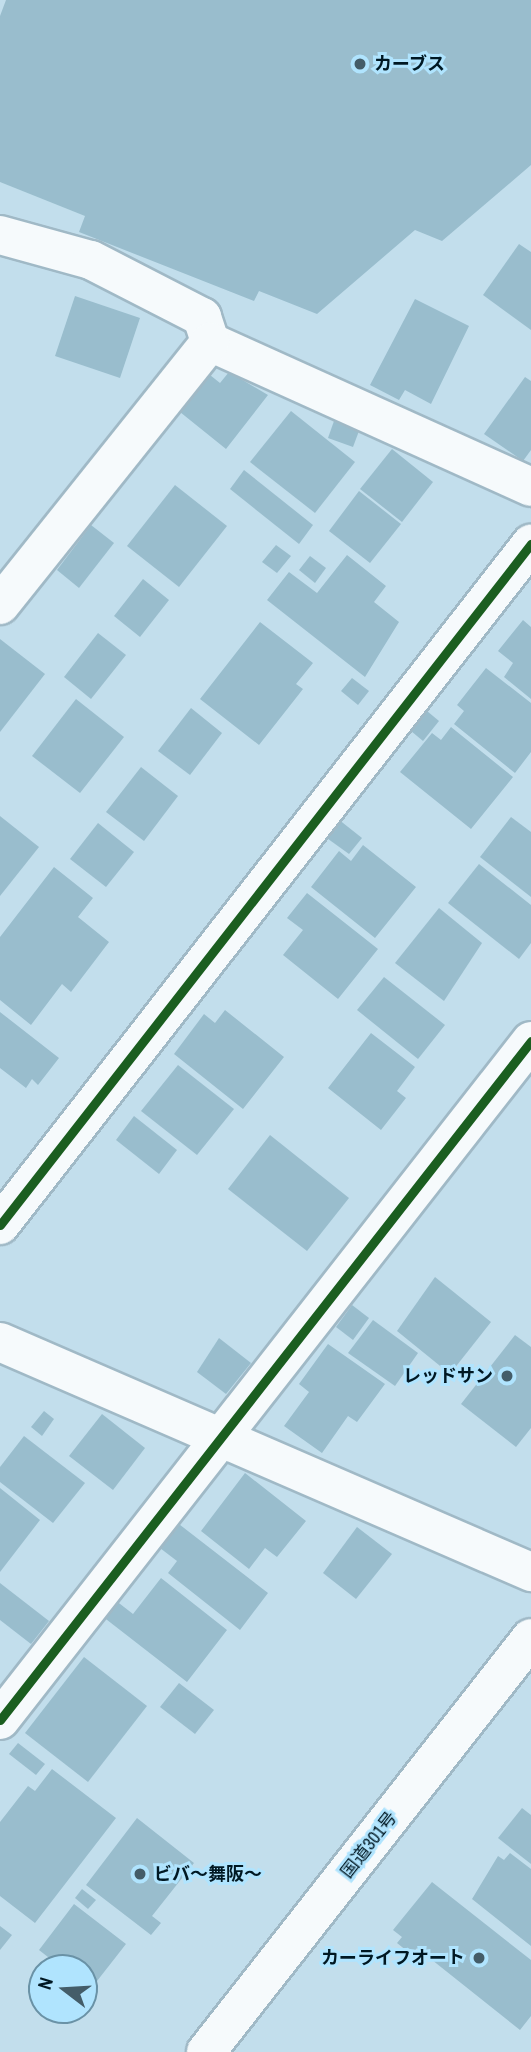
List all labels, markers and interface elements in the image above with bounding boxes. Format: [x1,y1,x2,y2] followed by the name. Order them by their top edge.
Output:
[374,53,446,75] place label: カーブス
[352,56,368,72] marker: カーブス
[403,1365,493,1387] place label: レッドサン
[499,1368,515,1384] marker: レッドサン
[336,1807,402,1883] street label: 国道301号
[154,1863,262,1885] place label: ビバ～舞阪～
[132,1866,148,1882] marker: ビバ～舞阪～
[321,1947,465,1969] place label: カーライフオート
[471,1950,487,1966] marker: カーライフオート
[28,1954,98,2024] north arrow
[31,1974,59,1993] text: N

